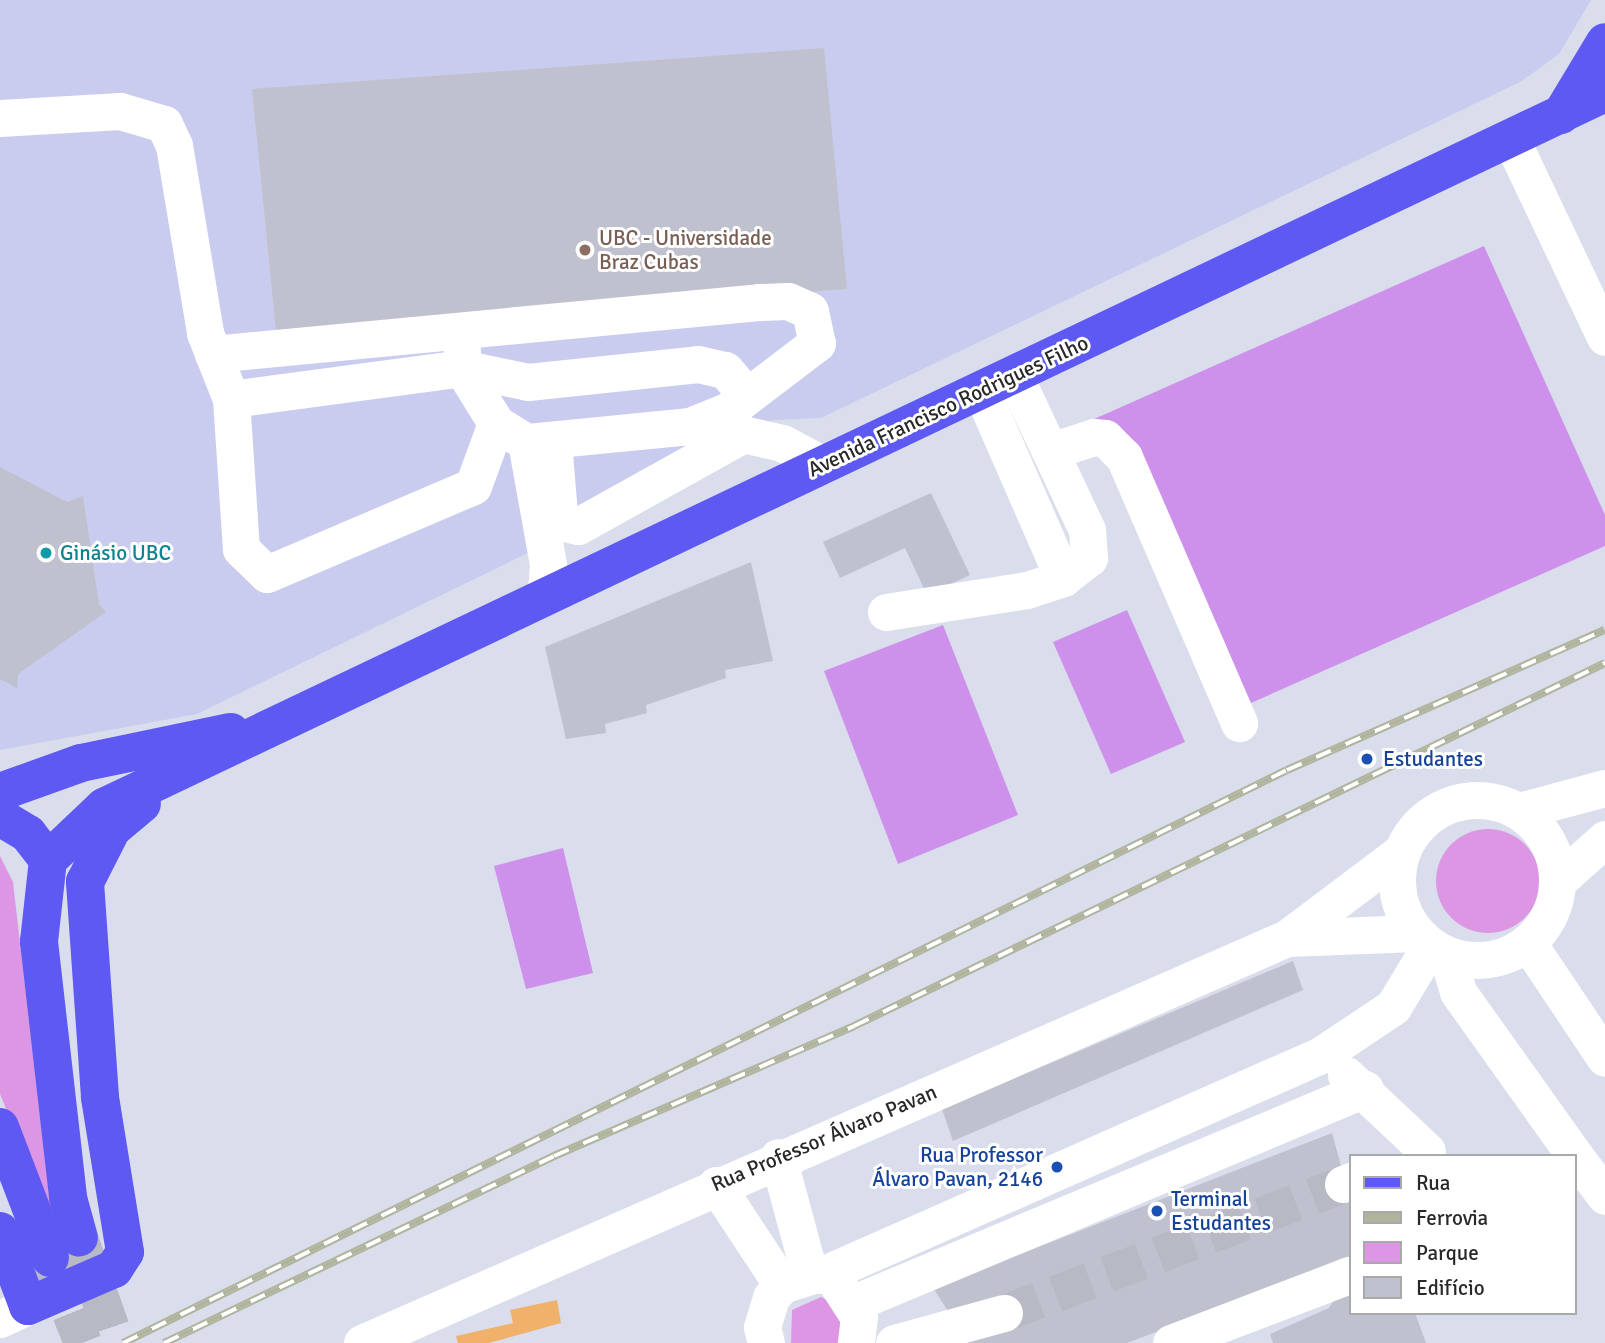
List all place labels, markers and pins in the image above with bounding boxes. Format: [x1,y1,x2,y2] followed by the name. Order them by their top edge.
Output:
[599,225,772,275] place label: UBC - Universidade Braz Cubas
[577,242,593,258] marker: UBC - Universidade Braz Cubas
[60,540,171,566] place label: Ginásio UBC
[38,545,54,561] marker: Ginásio UBC
[1383,746,1483,772] place label: Estudantes
[1357,749,1377,769] marker: Estudantes
[872,1142,1043,1192] place label: Rua Professor Álvaro Pavan, 2146
[1049,1159,1065,1175] marker: Rua Professor Álvaro Pavan, 2146
[1171,1186,1271,1236] place label: Terminal Estudantes
[1149,1203,1165,1219] marker: Terminal Estudantes

